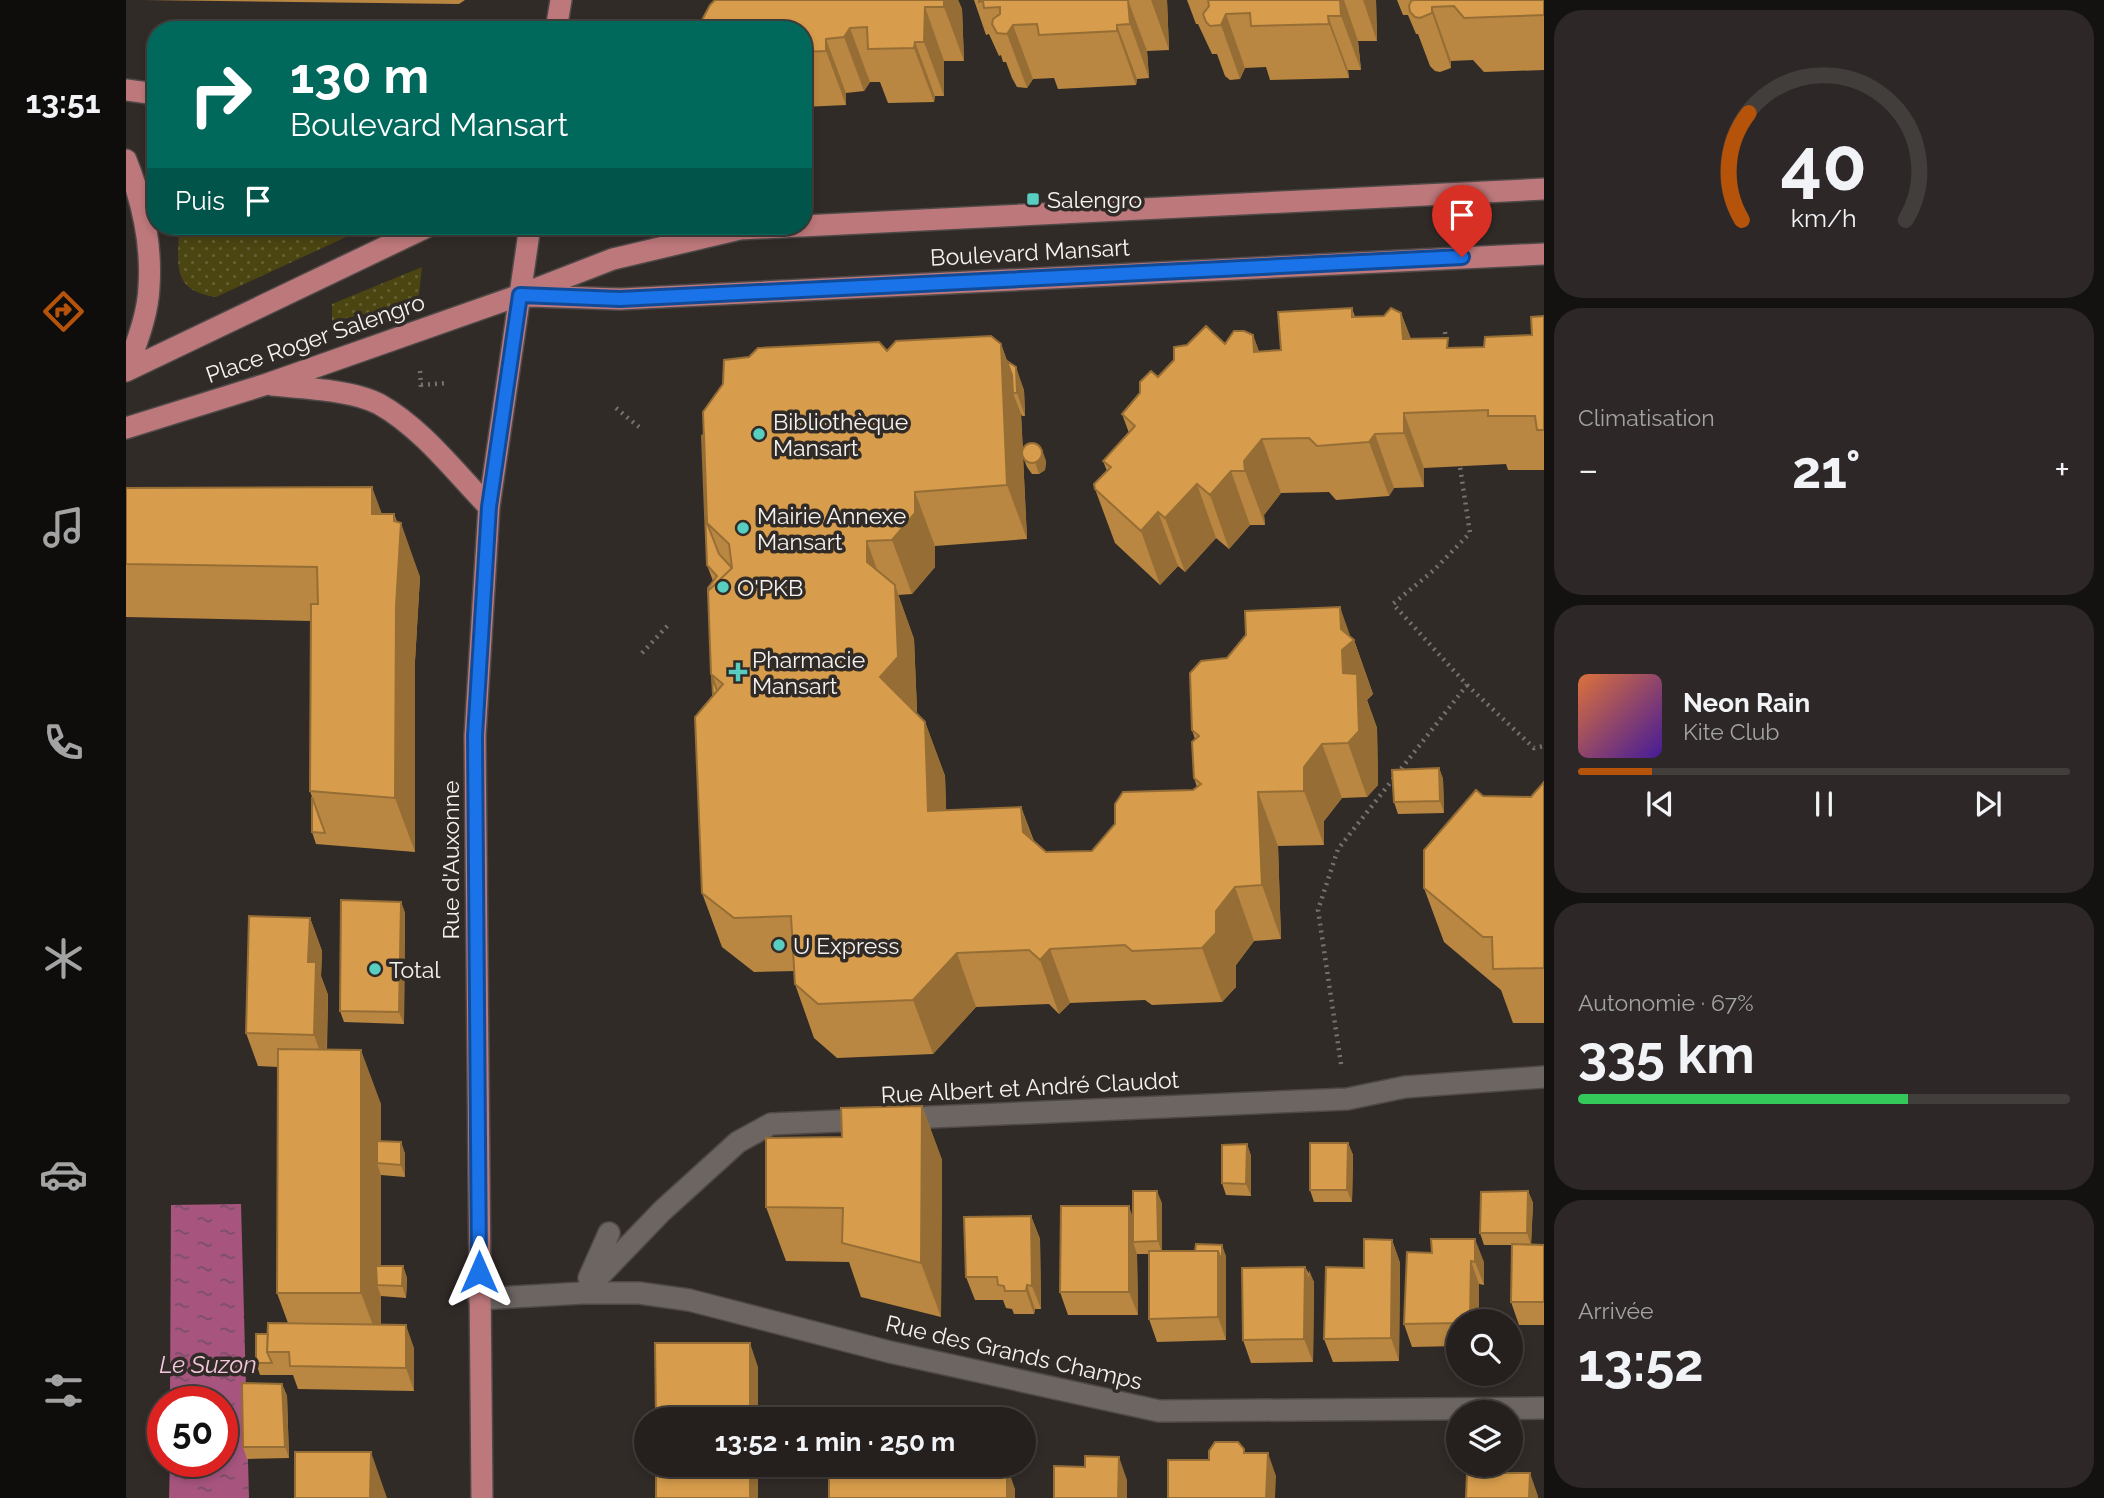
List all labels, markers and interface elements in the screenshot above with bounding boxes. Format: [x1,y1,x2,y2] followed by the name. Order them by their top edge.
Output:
[290,47,429,104] text: 130 m
[175,49,266,140] icon: right
[25,83,101,120] text: 13:51
[290,106,568,143] text: Boulevard Mansart
[1781,122,1867,207] text: 40
[239,182,277,220] icon: arrive
[1432,185,1492,257] pin
[175,186,225,216] text: Puis
[1047,186,1142,213] place label: Salengro
[1025,191,1041,207] marker: Salengro
[1443,196,1481,234] icon: arrive
[1791,203,1857,233] text: km/h
[929,233,1131,271] street label: Boulevard Mansart
[39,287,88,336] icon: directions
[202,288,428,388] street label: Place Roger Salengro
[1578,404,1715,431] text: Climatisation
[773,408,908,461] place label: Bibliothèque Mansart
[751,426,767,442] marker: Bibliothèque Mansart
[1792,439,1861,500] text: 21°
[1578,447,1598,492] text: −
[2054,447,2070,492] text: +
[757,502,906,555] place label: Mairie Annexe Mansart
[39,503,88,552] icon: music
[735,520,751,536] marker: Mairie Annexe Mansart
[737,574,803,601] place label: O'PKB
[715,579,731,595] marker: O'PKB
[752,646,865,699] place label: Pharmacie Mansart
[730,664,746,680] marker: Pharmacie Mansart
[1683,688,1810,718] text: Neon Rain
[39,718,88,767] icon: phone
[1683,718,1780,745] text: Kite Club
[437,780,464,940] street label: Rue d'Auxonne
[1641,785,1679,823] icon: previous
[1805,785,1843,823] icon: pause
[1969,785,2007,823] icon: next
[793,932,899,959] place label: U Express
[39,934,88,983] icon: climate
[771,937,787,953] marker: U Express
[389,956,441,983] place label: Total
[367,961,383,977] marker: Total
[1578,989,1754,1016] text: Autonomie · 67%
[1578,1024,1755,1085] text: 335 km
[880,1066,1180,1108] street label: Rue Albert et André Claudot
[39,1150,88,1199] icon: car
[442,1235,516,1309] position arrow
[1578,1297,1654,1324] text: Arrivée
[883,1309,1145,1395] street label: Rue des Grands Champs
[1446,1309,1523,1477] map controls
[1446,1309,1523,1386] button: search
[1578,1332,1704,1393] text: 13:52
[159,1350,257,1379] water label: Le Suzon
[39,1366,88,1415] icon: filters
[147,1386,238,1477] speed limit sign: 50
[1446,1400,1523,1477] button: layers
[715,1427,955,1457] text: 13:52 · 1 min · 250 m

